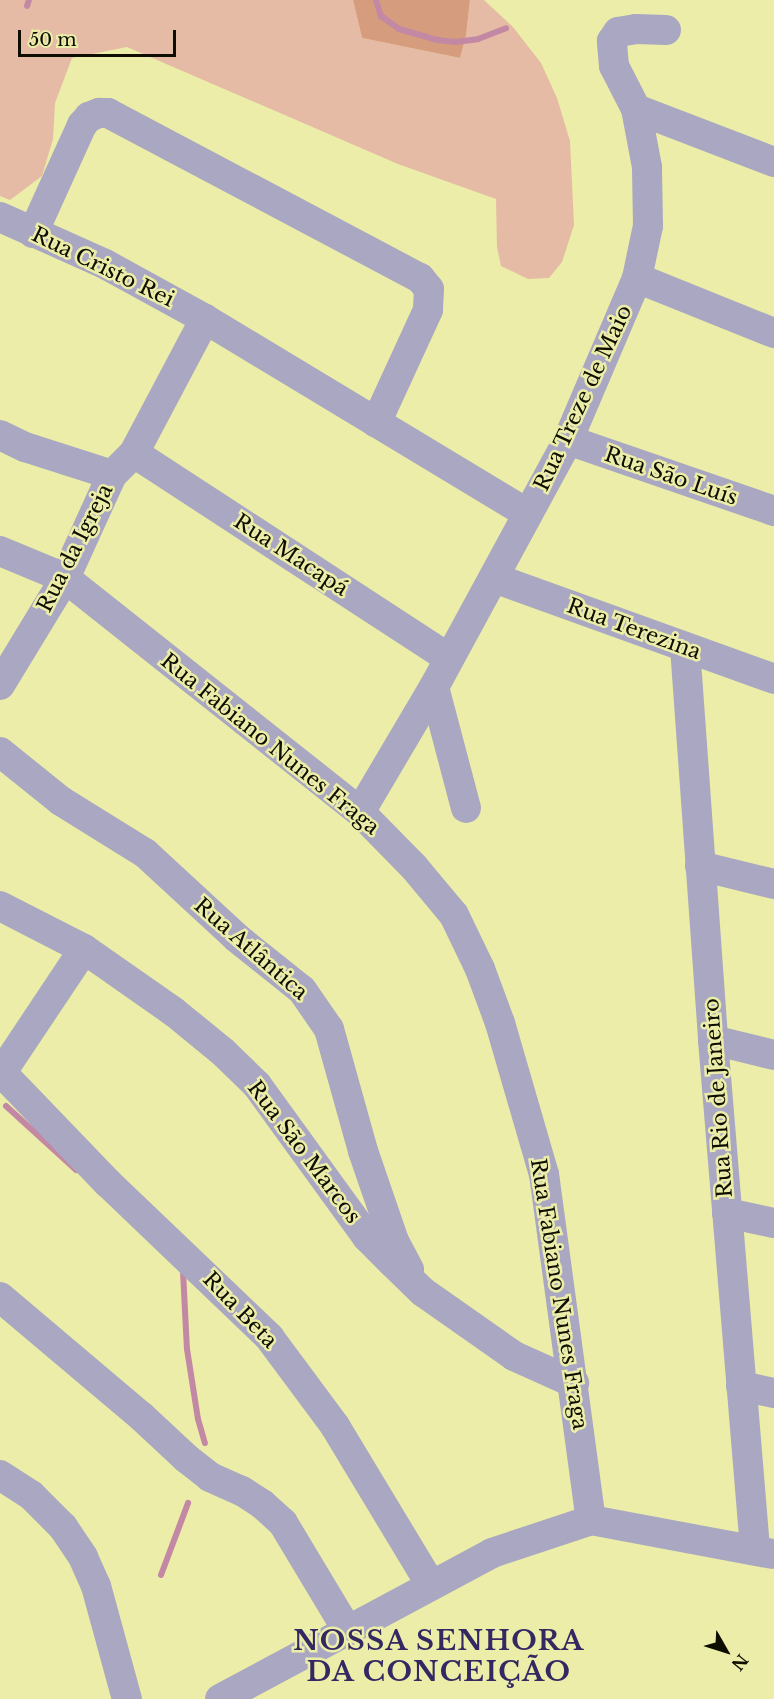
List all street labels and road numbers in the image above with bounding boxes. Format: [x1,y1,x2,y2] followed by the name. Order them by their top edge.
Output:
[28,222,178,312] street label: Rua Cristo Rei
[529,301,637,495] street label: Rua Treze de Maio
[601,441,741,511] street label: Rua São Luís
[32,480,118,616] street label: Rua da Igreja
[229,509,353,601] street label: Rua Macapá
[563,593,705,665] street label: Rua Terezina
[155,648,385,840] street label: Rua Fabiano Nunes Fraga
[189,893,313,1005] street label: Rua Atlântica
[698,997,738,1199] street label: Rua Rio de Janeiro
[242,1076,366,1228] street label: Rua São Marcos
[525,1157,593,1431] street label: Rua Fabiano Nunes Fraga
[198,1267,282,1353] street label: Rua Beta

